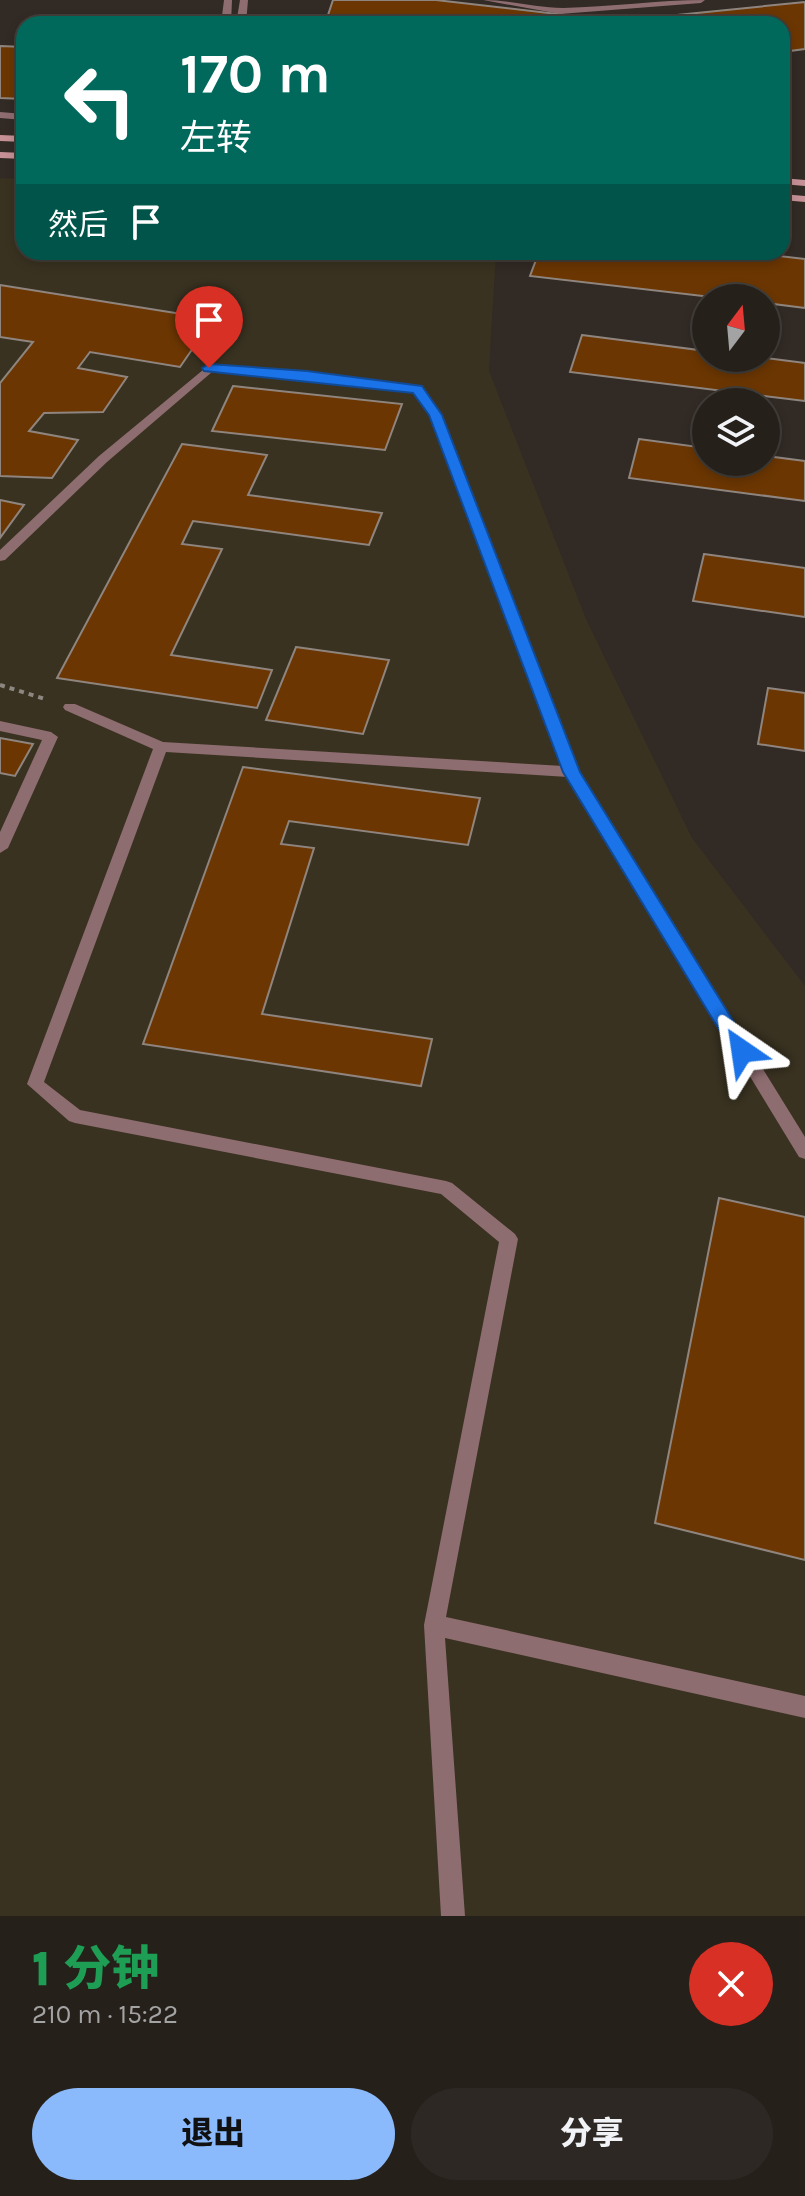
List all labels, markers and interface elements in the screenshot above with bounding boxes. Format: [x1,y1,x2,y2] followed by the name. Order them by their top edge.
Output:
[180,41,331,106] text: 170 m
[48,48,152,152] icon: left
[180,117,252,159] text: 左转
[124,200,168,244] icon: arrive
[48,207,108,243] text: 然后
[692,284,780,372] north arrow
[692,284,780,476] map controls
[175,286,243,368] pin
[187,298,231,342] icon: arrive
[692,388,780,476] button: layers
[700,1009,784,1093] position arrow
[32,1941,159,1997] text: 1 分钟
[689,1942,773,2026] button: close
[32,1999,178,2030] text: 210 m · 15:22
[32,2088,395,2180] button: 退出
[411,2088,773,2180] button: 分享

